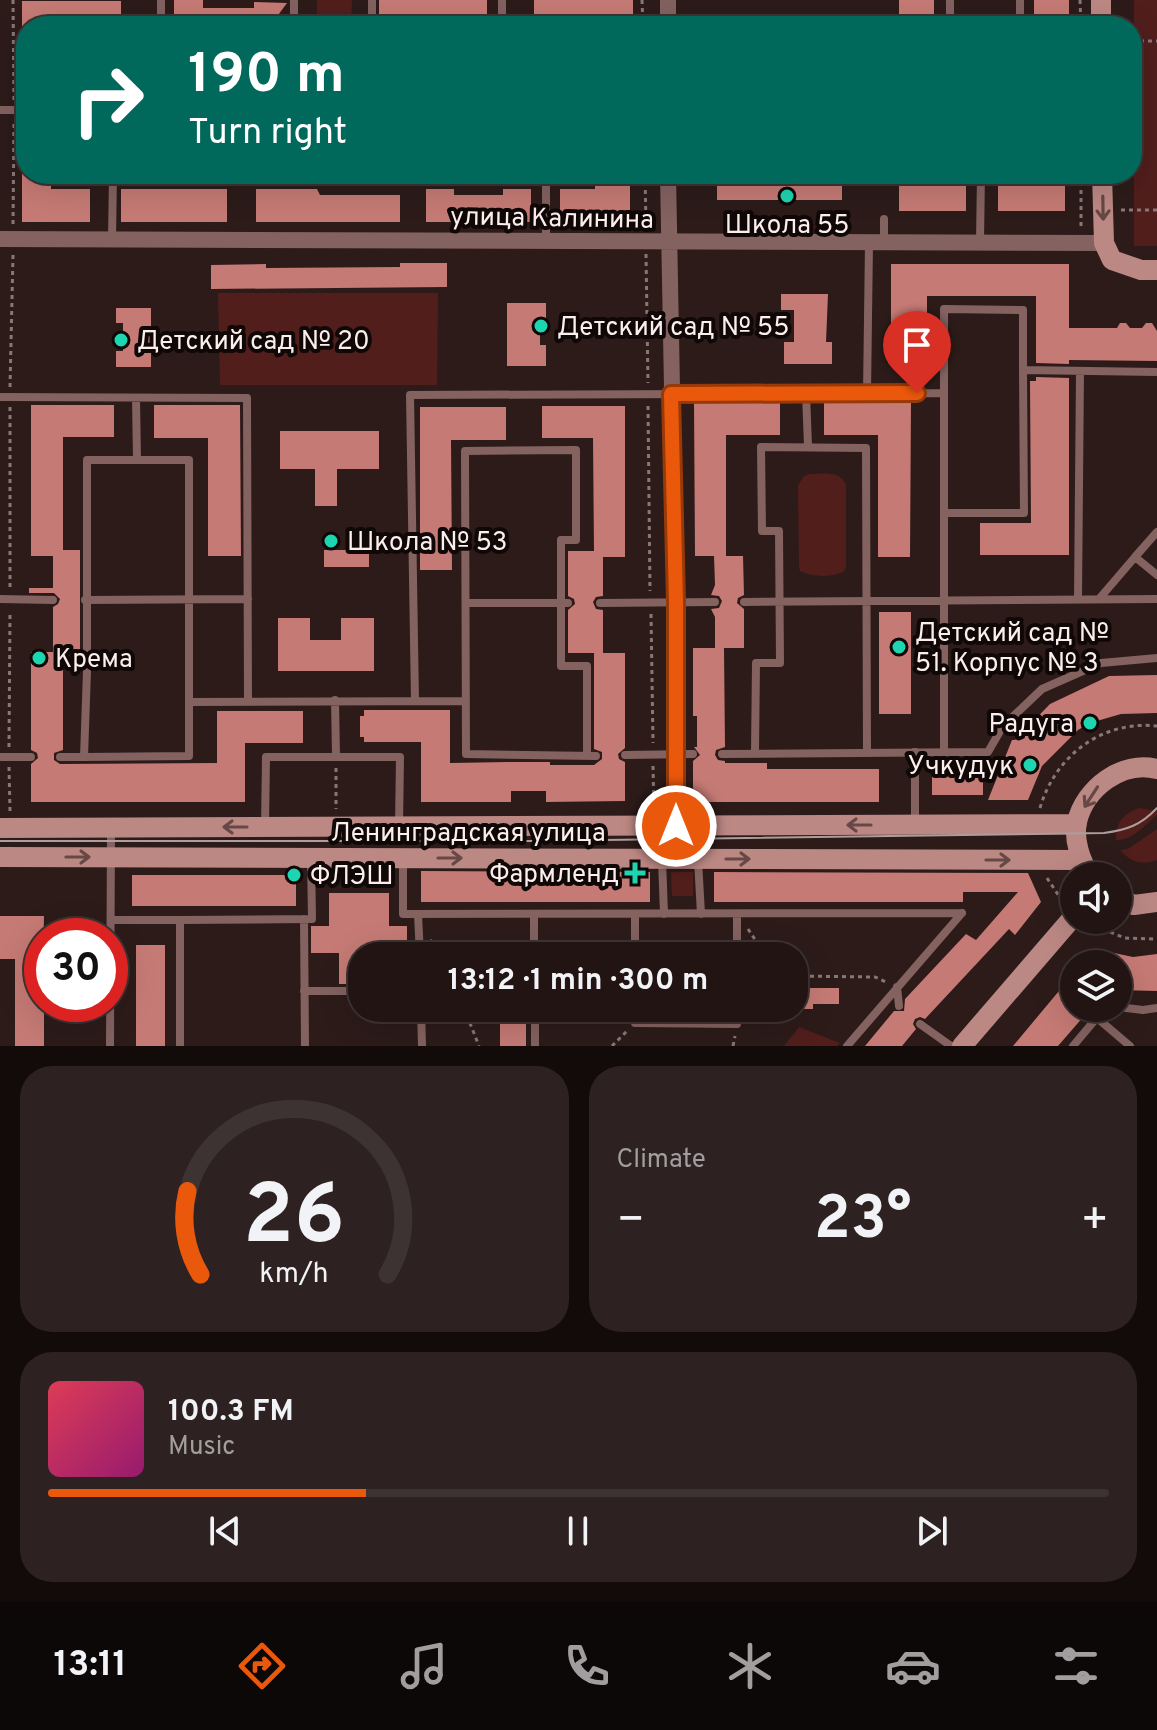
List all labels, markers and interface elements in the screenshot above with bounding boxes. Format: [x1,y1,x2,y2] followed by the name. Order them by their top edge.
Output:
[188,42,345,112] text: 190 m
[56,48,160,152] icon: right
[188,111,347,157] text: Turn right
[778,187,796,205] marker: Школа 55
[1096,194,1111,221] one-way arrow
[450,201,654,238] street label: улица Калинина
[725,210,849,243] place label: Школа 55
[883,311,951,393] pin
[557,312,789,345] place label: Детский сад № 55
[532,317,550,335] marker: Детский сад № 55
[895,323,939,367] icon: arrive
[137,326,370,359] place label: Детский сад № 20
[112,331,130,349] marker: Детский сад № 20
[347,527,507,560] place label: Школа № 53
[322,532,340,550] marker: Школа № 53
[915,618,1109,681] place label: Детский сад № 51. Корпус № 3
[890,638,908,656] marker: Детский сад № 51. Корпус № 3
[55,644,133,677] place label: Крема
[30,649,48,667] marker: Крема
[988,709,1074,742] place label: Радуга
[1081,714,1099,732] marker: Радуга
[908,751,1014,784] place label: Учкудук
[1021,756,1039,774] marker: Учкудук
[634,784,718,868] position arrow
[1082,786,1099,808] one-way arrow
[846,817,873,833] one-way arrow
[330,818,606,851] street label: Ленинградская улица
[222,819,249,835] one-way arrow
[64,849,91,865] one-way arrow
[436,850,463,866] one-way arrow
[724,851,751,867] one-way arrow
[984,852,1011,868] one-way arrow
[489,859,619,892] place label: Фармленд
[310,861,394,894] place label: ФЛЭШ
[1060,862,1132,1022] map controls
[1060,862,1132,934] button: sound
[626,864,644,882] marker: Фармленд
[285,866,303,884] marker: ФЛЭШ
[24,918,128,1022] speed limit sign: 30
[1060,950,1132,1022] button: layers
[448,963,708,1000] text: 13:12 · 1 min · 300 m
[617,1144,706,1177] text: Climate
[243,1168,345,1273] text: 26
[814,1184,912,1260] text: 23°
[617,1194,645,1250] text: −
[1081,1194,1109,1250] text: +
[260,1257,329,1293] text: km/h
[168,1394,294,1431] text: 100.3 FM
[168,1431,235,1464] text: Music
[203,1509,247,1553] icon: previous
[556,1509,600,1553] icon: pause
[910,1509,954,1553] icon: next
[234,1638,290,1694] icon: directions
[396,1638,452,1694] icon: music
[559,1638,615,1694] icon: phone
[722,1638,778,1694] icon: climate
[885,1638,941,1694] icon: car
[1048,1638,1104,1694] icon: filters
[53,1643,127,1689] text: 13:11

